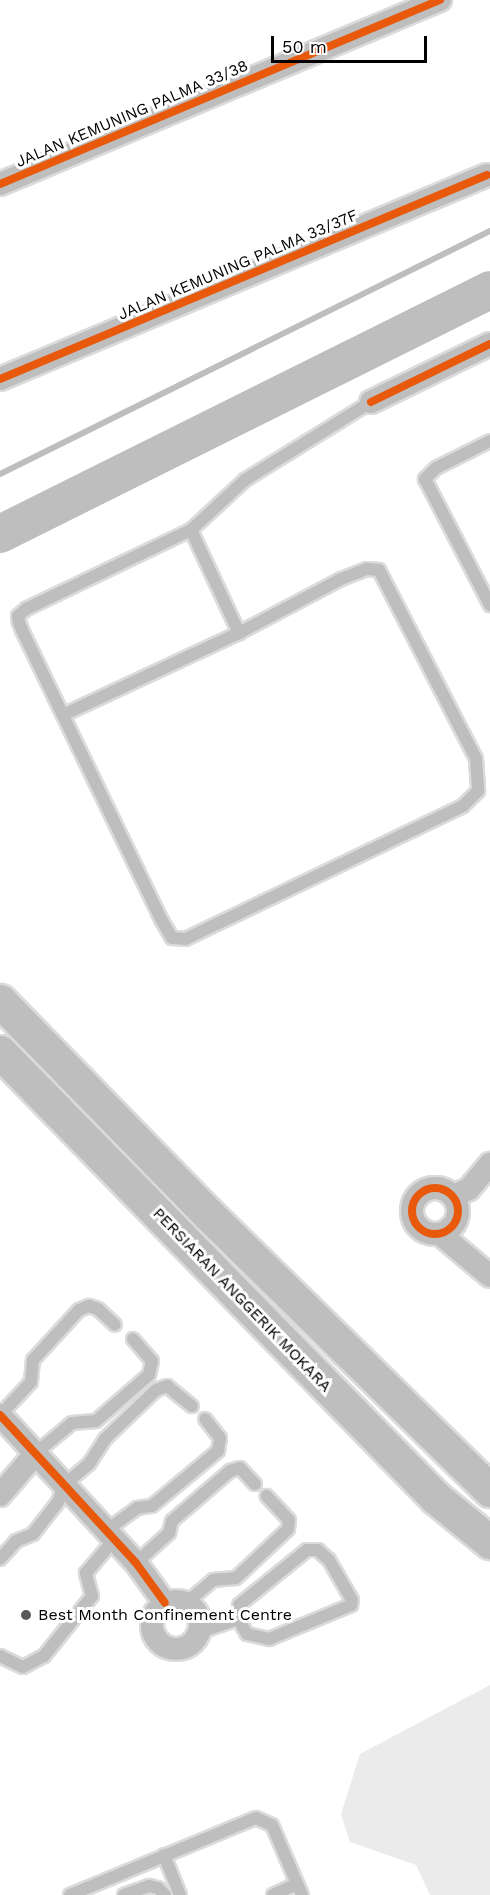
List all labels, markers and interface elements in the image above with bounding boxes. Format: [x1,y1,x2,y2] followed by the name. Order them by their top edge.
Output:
[274,24,430,62] scale bar
[282,36,327,57] text: 50 m
[13,56,251,172] street label: JALAN KEMUNING PALMA 33/38
[115,205,361,325] street label: JALAN KEMUNING PALMA 33/37F
[148,1204,336,1396] street label: PERSIARAN ANGGERIK MOKARA
[38,1605,292,1625] place label: Best Month Confinement Centre
[19,1608,33,1622] marker: Best Month Confinement Centre

